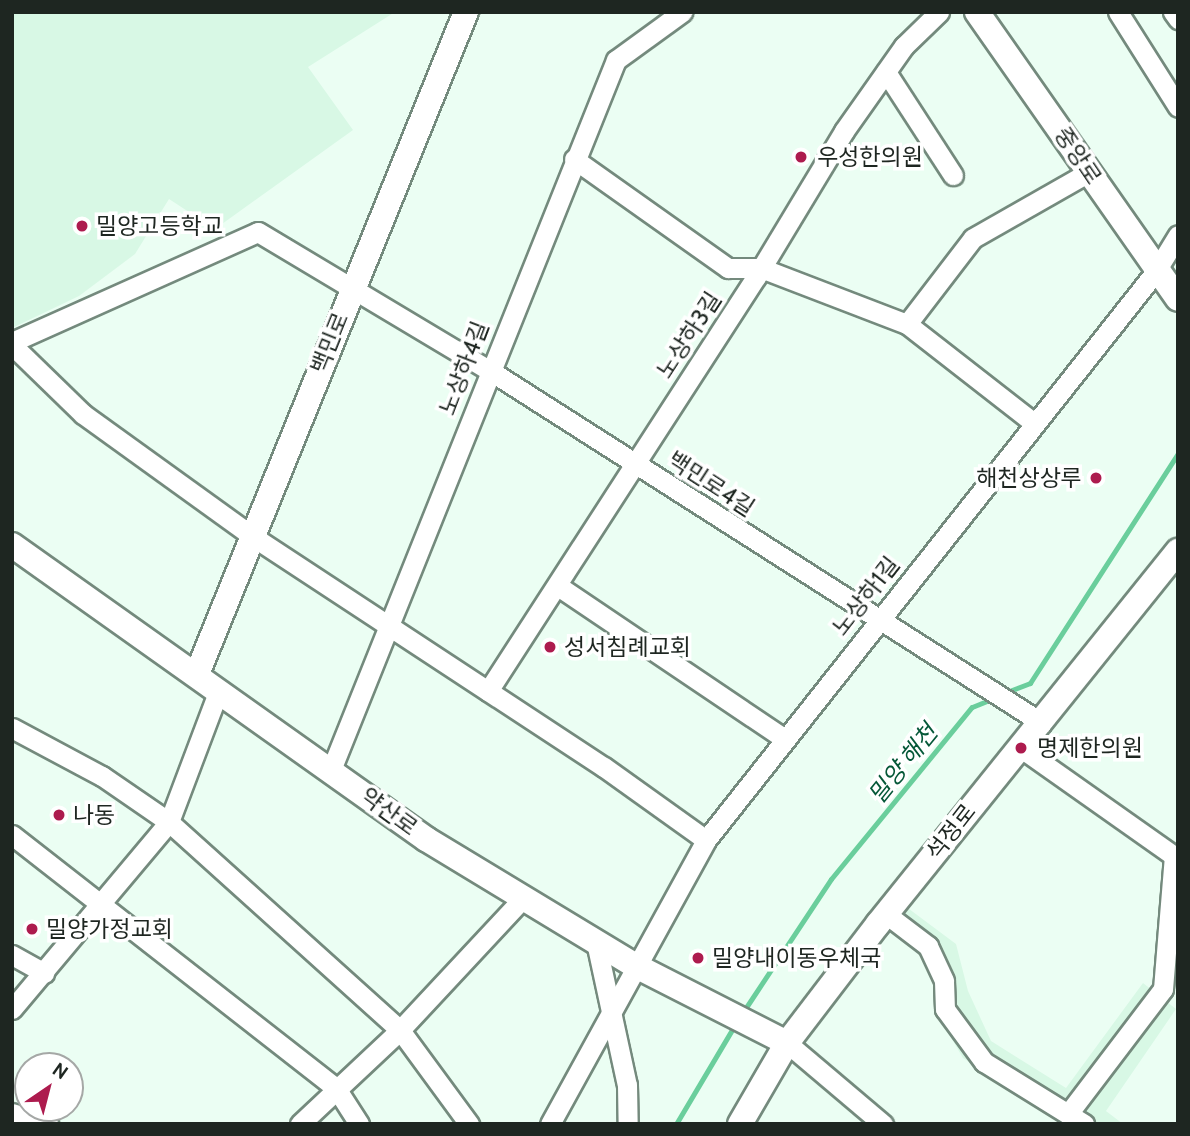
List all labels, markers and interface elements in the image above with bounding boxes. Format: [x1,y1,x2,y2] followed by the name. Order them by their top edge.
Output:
[1049,122,1107,190] street label: 중앙로
[817,143,923,171] place label: 우성한의원
[791,147,811,167] marker: 우성한의원
[96,212,223,240] place label: 밀양고등학교
[74,218,90,234] marker: 밀양고등학교
[651,287,727,383] street label: 노상하3길
[305,308,355,378] street label: 백민로
[434,317,494,419] street label: 노상하4길
[662,446,760,522] street label: 백민로4길
[976,464,1082,492] place label: 해천상상루
[1088,470,1104,486] marker: 해천상상루
[827,551,905,641] street label: 노상하1길
[564,633,691,661] place label: 성서침례교회
[542,639,558,655] marker: 성서침례교회
[862,719,944,809] water label: 밀양 해천
[1037,734,1143,762] place label: 명제한의원
[1011,738,1031,758] marker: 명제한의원
[355,782,423,842] street label: 약산로
[921,798,981,866] street label: 석정로
[73,801,115,829] place label: 나동
[51,807,67,823] marker: 나동
[46,915,173,943] place label: 밀양가정교회
[24,921,40,937] marker: 밀양가정교회
[712,944,881,972] place label: 밀양내이동우체국
[690,950,706,966] marker: 밀양내이동우체국
[14,1052,84,1122] north arrow
[48,1058,72,1084] text: N

